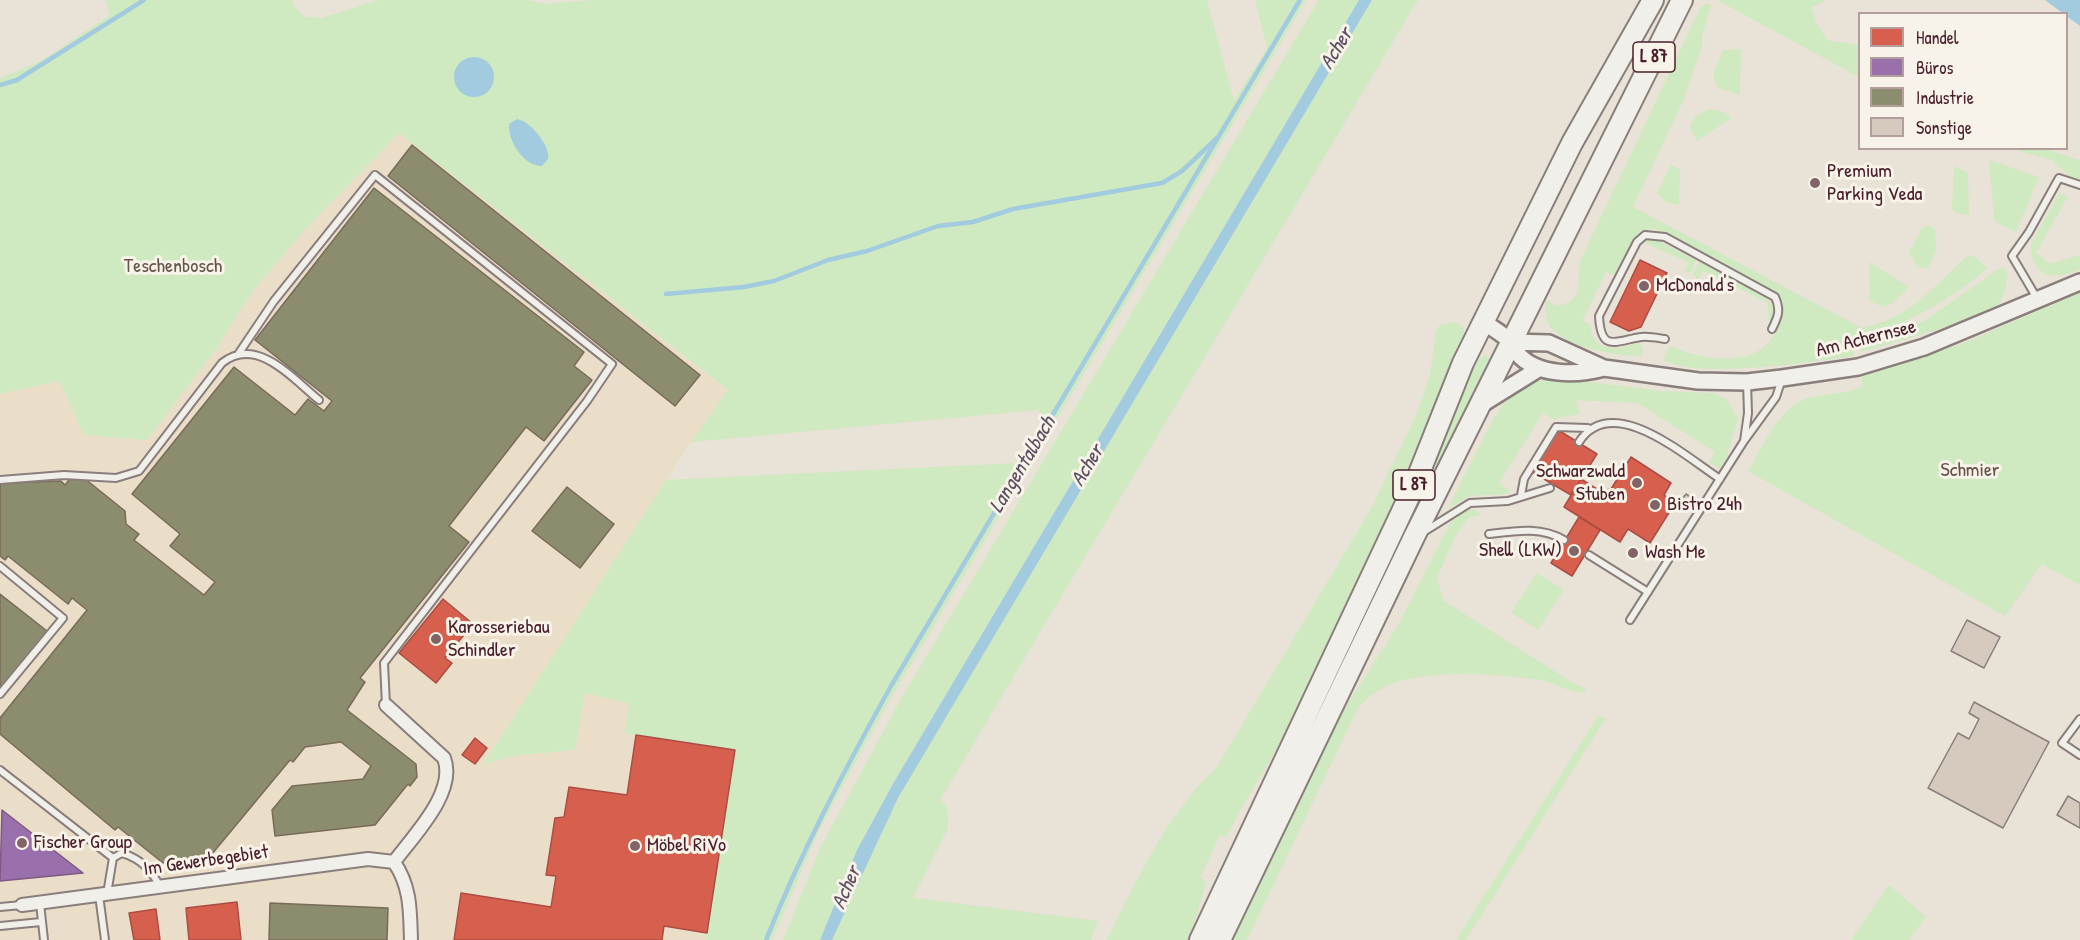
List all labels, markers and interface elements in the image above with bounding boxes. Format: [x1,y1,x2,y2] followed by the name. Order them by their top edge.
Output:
[1858,12,2068,150] legend
[1315,24,1359,74] water label: Acher
[1916,25,1959,50] text: Handel
[1633,42,1675,72] road number: L 87
[1916,55,1953,80] text: Büros
[1916,85,1974,110] text: Industrie
[1916,115,1972,140] text: Sonstige
[1827,160,1922,207] place label: Premium Parking Veda
[1808,176,1822,190] marker: Premium Parking Veda
[124,255,222,279] park label: Teschenbosch
[1656,274,1734,298] place label: McDonald's
[1637,279,1651,293] marker: McDonald's
[1814,315,1918,363] street label: Am Achernsee
[984,412,1062,518] water label: Langentalbach
[1066,441,1110,491] water label: Acher
[1940,459,2000,483] park label: Schmier
[1536,460,1625,507] place label: Schwarzwald Stuben
[1393,470,1435,500] road number: L 87
[1630,476,1644,490] marker: Schwarzwald Stuben
[1667,493,1742,517] place label: Bistro 24h
[1648,498,1662,512] marker: Bistro 24h
[1479,539,1562,563] place label: Shell (LKW)
[1645,541,1706,565] place label: Wash Me
[1567,544,1581,558] marker: Shell (LKW)
[1626,546,1640,560] marker: Wash Me
[448,616,550,663] place label: Karosseriebau Schindler
[429,632,443,646] marker: Karosseriebau Schindler
[34,831,132,855] place label: Fischer Group
[647,834,726,858] place label: Möbel RiVo
[15,836,29,850] marker: Fischer Group
[628,839,642,853] marker: Möbel RiVo
[142,840,270,882] street label: Im Gewerbegebiet
[827,863,867,913] water label: Acher

